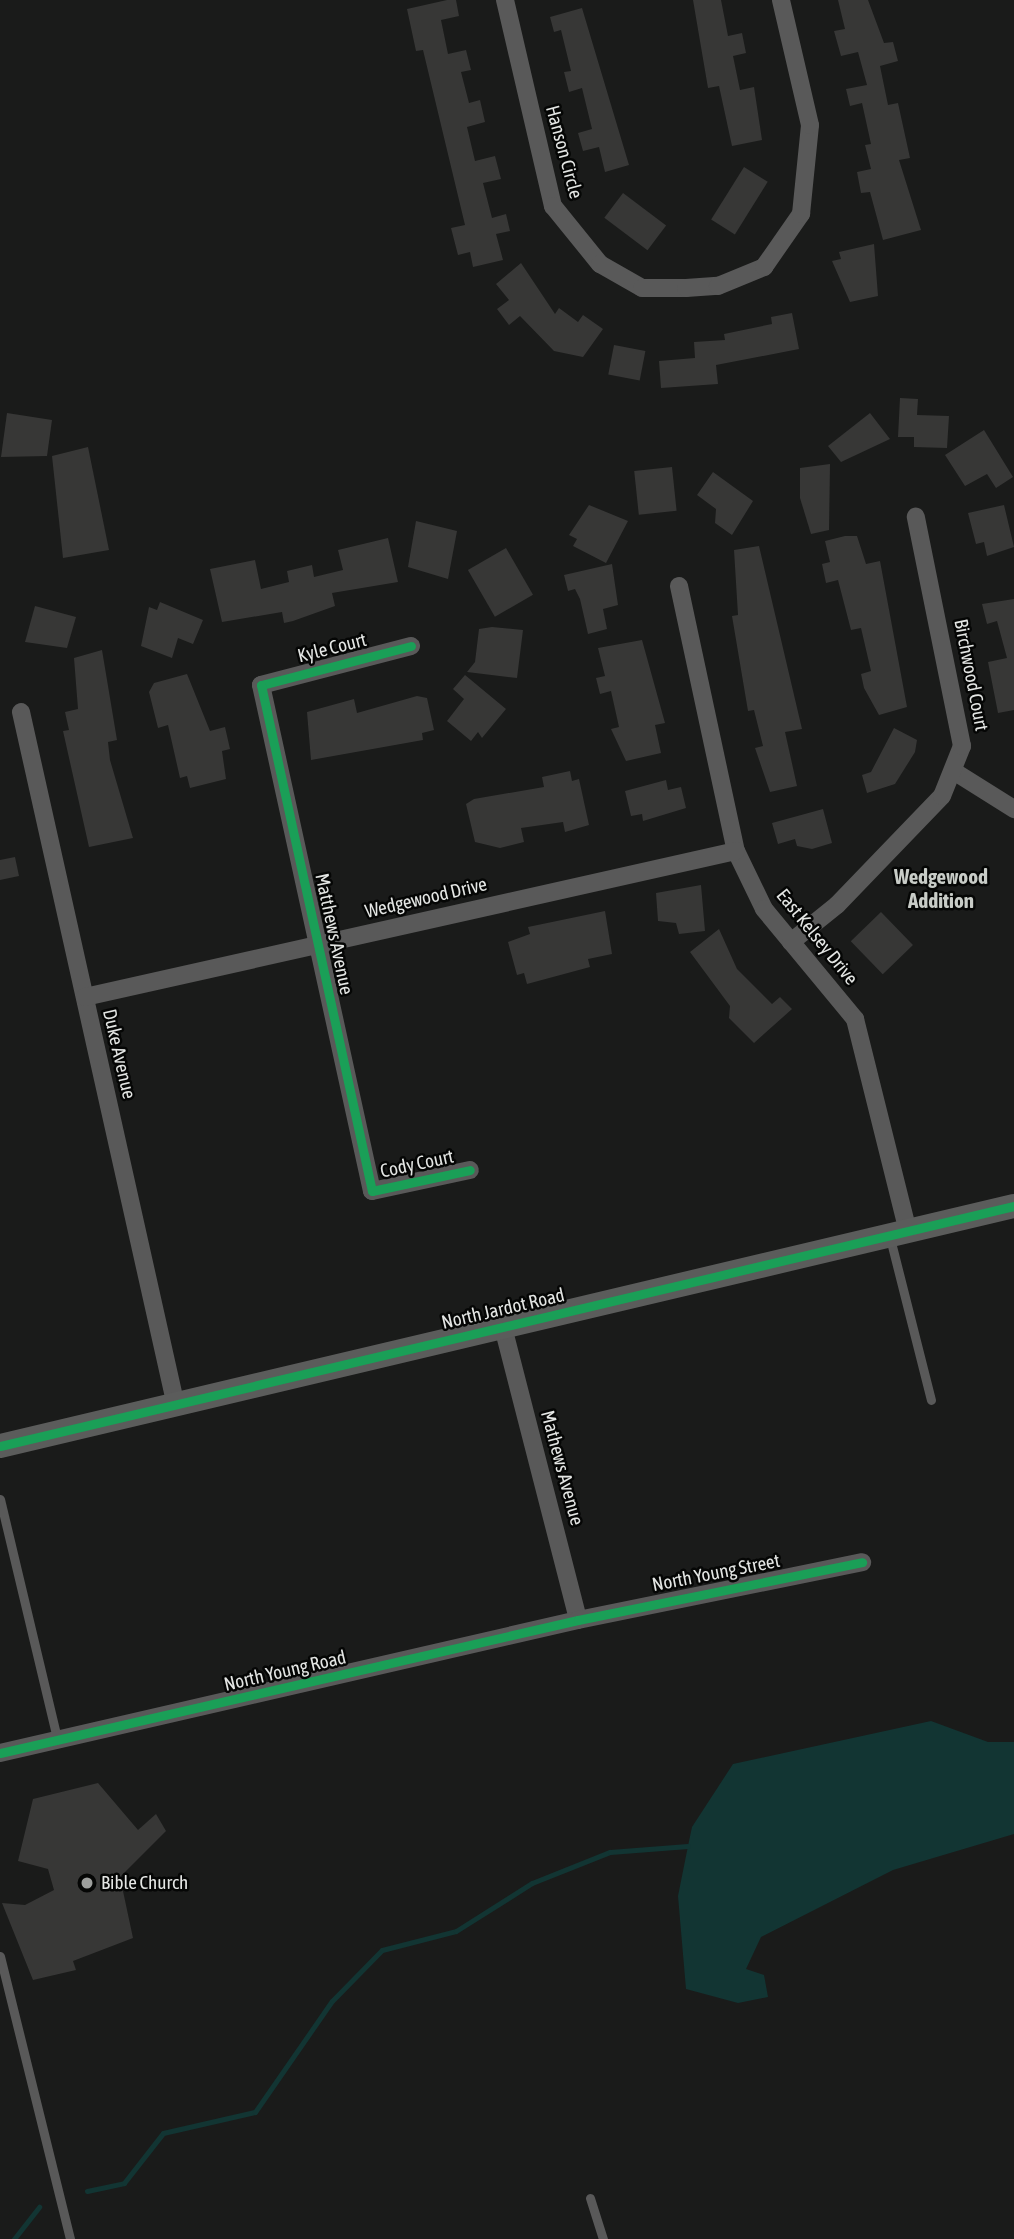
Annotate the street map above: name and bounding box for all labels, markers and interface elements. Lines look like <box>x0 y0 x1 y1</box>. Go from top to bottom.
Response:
street label: Hanson Circle <box>541 103 587 201</box>
street label: Birchwood Court <box>949 617 993 733</box>
street label: Kyle Court <box>295 628 369 668</box>
district label: Wedgewood Addition <box>894 863 988 913</box>
street label: Matthews Avenue <box>310 871 358 997</box>
street label: Wedgewood Drive <box>363 873 489 923</box>
street label: East Kelsey Drive <box>771 884 863 990</box>
street label: Duke Avenue <box>98 1007 140 1101</box>
street label: Cody Court <box>378 1145 456 1183</box>
street label: North Jardot Road <box>439 1284 567 1334</box>
street label: Mathews Avenue <box>536 1408 588 1528</box>
street label: North Young Street <box>650 1549 782 1597</box>
street label: North Young Road <box>222 1646 348 1696</box>
place label: Bible Church <box>101 1872 188 1894</box>
marker: Bible Church <box>79 1875 95 1891</box>

